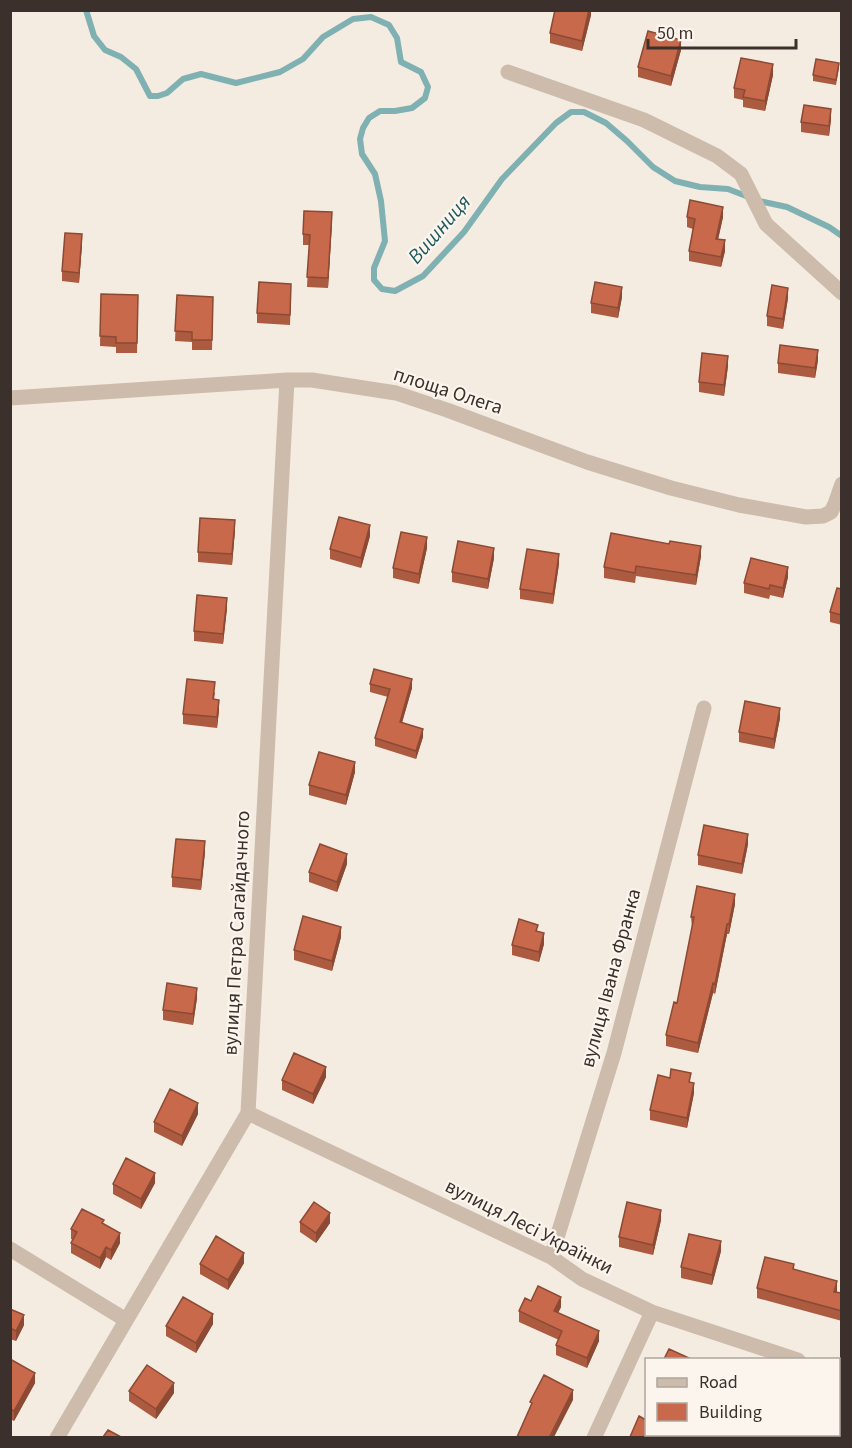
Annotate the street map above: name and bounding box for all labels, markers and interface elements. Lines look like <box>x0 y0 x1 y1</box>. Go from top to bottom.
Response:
scale bar <box>648 12 796 50</box>
text: 50 m <box>657 21 693 46</box>
water label: Вишниця <box>400 188 478 270</box>
street label: площа Олега <box>390 360 506 422</box>
street label: вулиця Петра Сагайдачного <box>217 810 257 1056</box>
street label: вулиця Івана Франка <box>574 885 648 1071</box>
street label: вулиця Лесі Українки <box>440 1173 618 1281</box>
legend <box>645 1358 840 1436</box>
text: Road <box>699 1370 738 1395</box>
text: Building <box>699 1400 762 1425</box>

